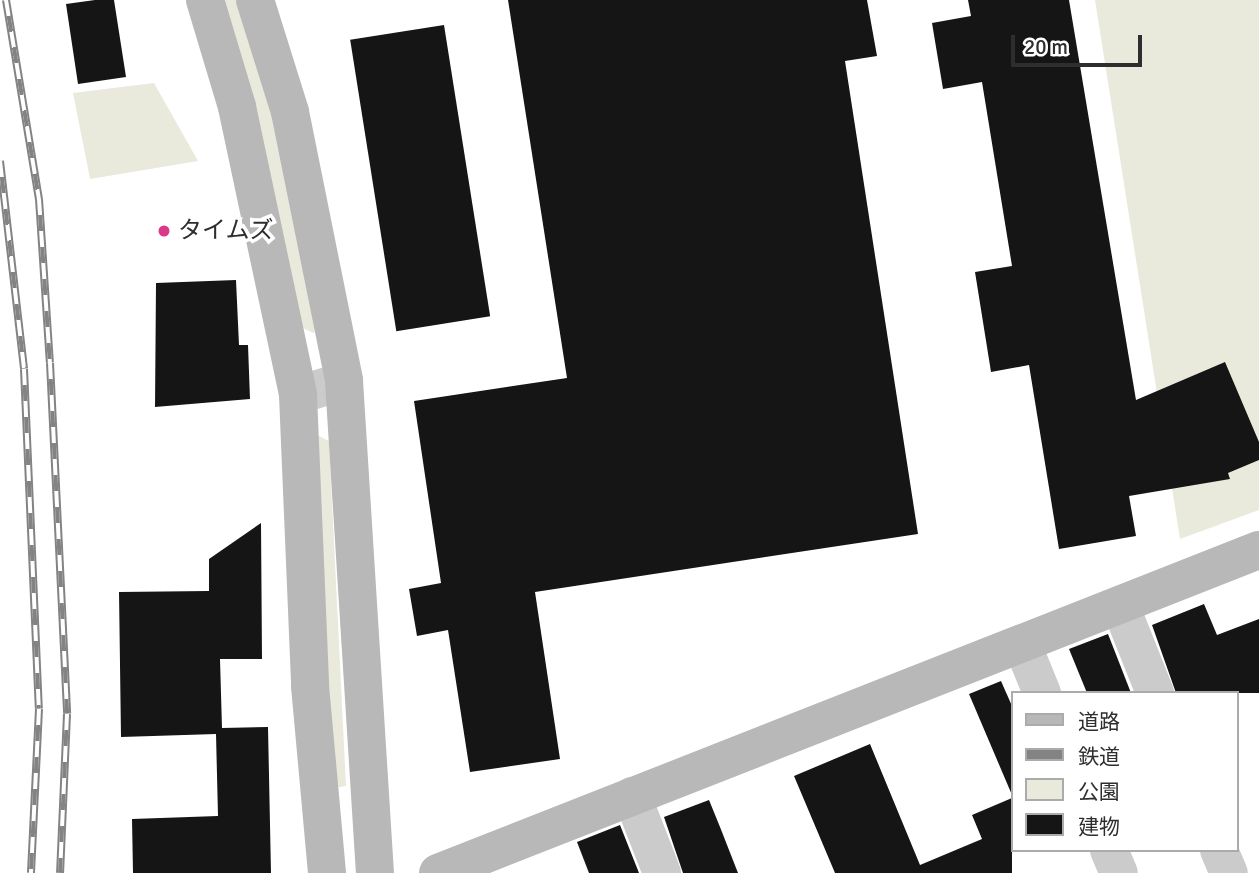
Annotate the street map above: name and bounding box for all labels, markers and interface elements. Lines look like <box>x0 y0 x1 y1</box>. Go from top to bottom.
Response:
scale bar <box>1014 21 1145 65</box>
text: 20 m <box>1024 34 1068 60</box>
place label: タイムズ <box>178 217 274 245</box>
marker: タイムズ <box>156 223 172 239</box>
legend <box>1010 691 1238 852</box>
text: 道路 <box>1078 709 1120 735</box>
text: 鉄道 <box>1078 744 1120 770</box>
text: 公園 <box>1078 779 1120 805</box>
text: 建物 <box>1078 814 1120 840</box>

